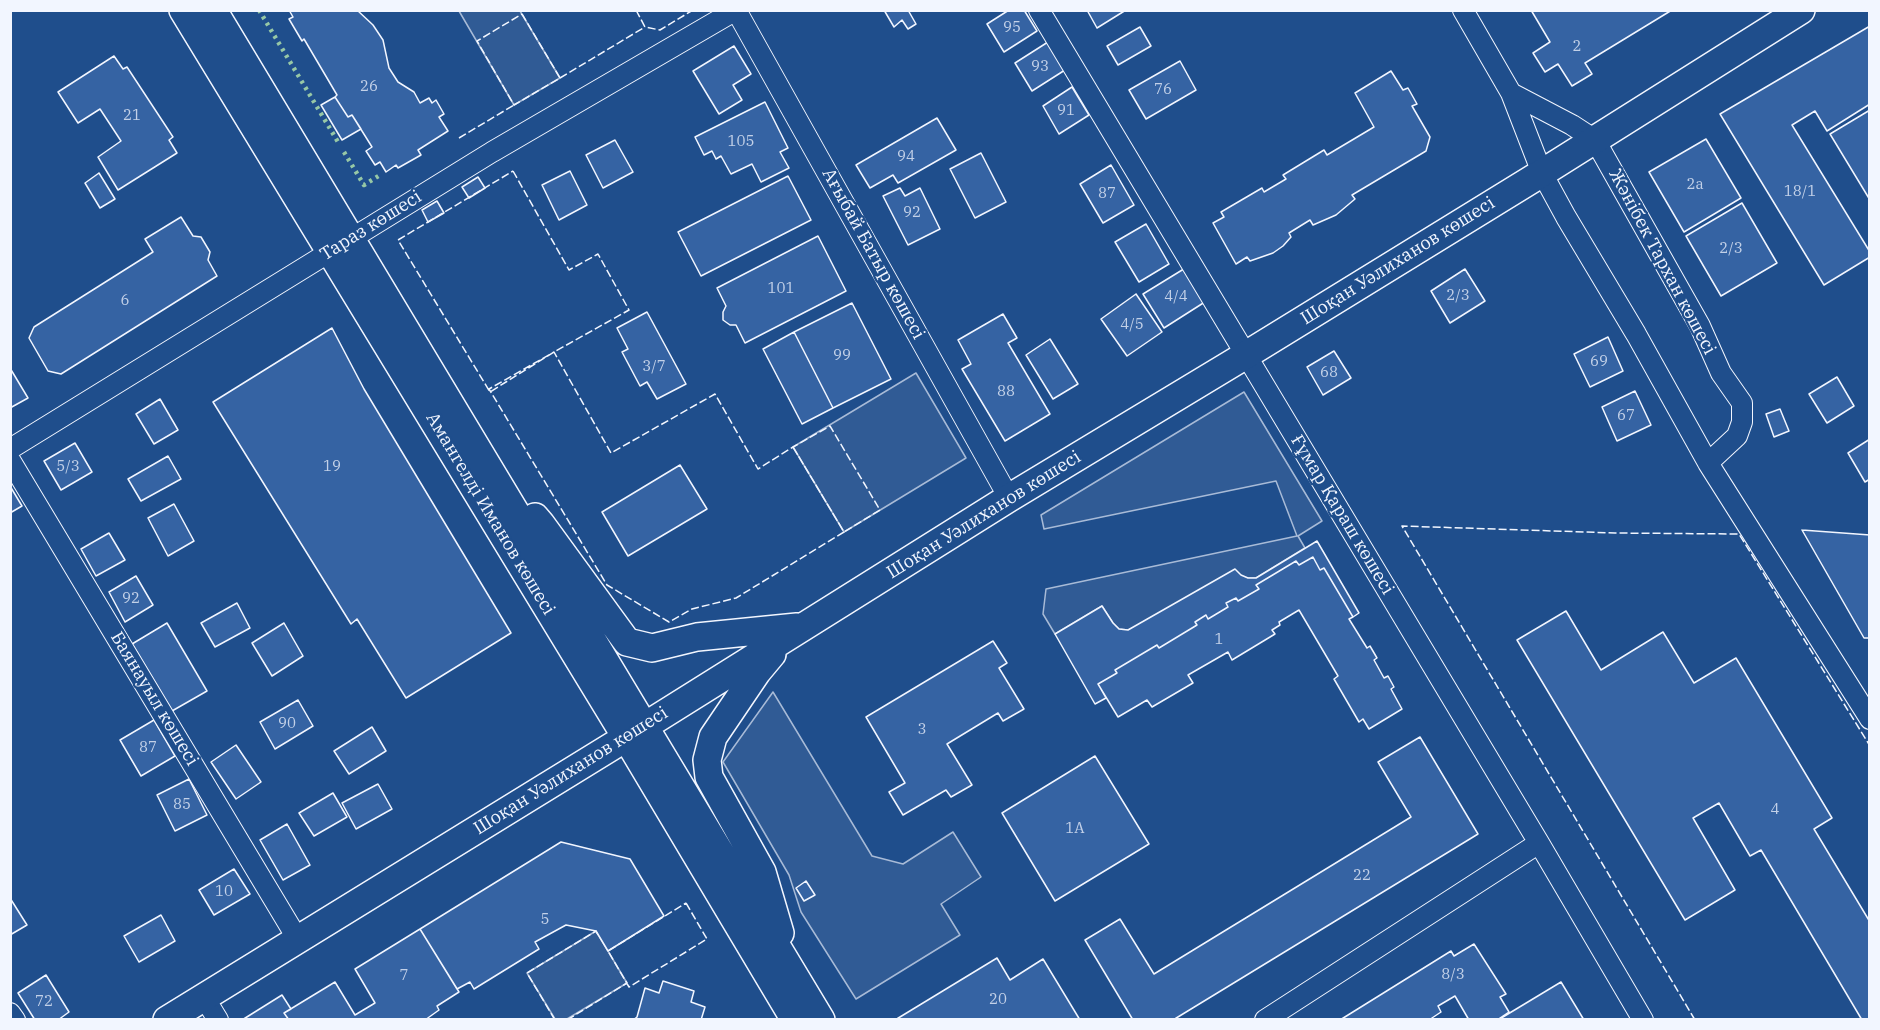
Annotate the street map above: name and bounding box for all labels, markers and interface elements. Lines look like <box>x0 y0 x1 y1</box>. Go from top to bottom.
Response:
house number: 95 <box>1003 19 1021 37</box>
house number: 2 <box>1573 38 1581 56</box>
house number: 93 <box>1031 58 1049 76</box>
house number: 26 <box>360 78 378 96</box>
house number: 76 <box>1154 81 1172 99</box>
house number: 91 <box>1057 102 1075 120</box>
house number: 21 <box>123 107 141 125</box>
house number: 105 <box>728 133 754 151</box>
house number: 94 <box>897 148 915 166</box>
street label: Ағыбай Батыр көшесі <box>817 165 929 343</box>
street label: Жәнібек Тархан көшесі <box>1604 166 1720 358</box>
house number: 2а <box>1686 176 1704 194</box>
house number: 18/1 <box>1784 183 1816 201</box>
house number: 87 <box>1098 185 1116 203</box>
street label: Тараз көшесі <box>316 186 426 266</box>
street label: Шоқан Уәлиханов көшесі <box>1297 192 1499 330</box>
house number: 92 <box>903 204 921 222</box>
house number: 2/3 <box>1719 240 1743 258</box>
house number: 101 <box>768 280 794 298</box>
house number: 2/3 <box>1446 287 1470 305</box>
house number: 4/4 <box>1164 288 1188 306</box>
house number: 6 <box>121 292 129 310</box>
house number: 4/5 <box>1120 316 1144 334</box>
house number: 99 <box>833 347 851 365</box>
house number: 69 <box>1590 353 1608 371</box>
house number: 3/7 <box>642 358 666 376</box>
house number: 68 <box>1320 364 1338 382</box>
house number: 88 <box>997 383 1015 401</box>
house number: 67 <box>1617 407 1635 425</box>
street label: Амангелді Иманов көшесі <box>421 409 559 619</box>
street label: Ғұмар Қараш көшесі <box>1286 431 1398 599</box>
street label: Шоқан Уәлиханов көшесі <box>883 446 1085 584</box>
house number: 5/3 <box>56 458 80 476</box>
house number: 19 <box>323 458 341 476</box>
house number: 92 <box>122 590 140 608</box>
street label: Баянауыл көшесі <box>105 628 203 770</box>
house number: 1 <box>1215 631 1223 649</box>
street label: Шоқан Уәлиханов көшесі <box>470 702 672 840</box>
house number: 90 <box>278 715 296 733</box>
house number: 3 <box>918 721 926 739</box>
house number: 87 <box>139 739 157 757</box>
house number: 85 <box>173 796 191 814</box>
house number: 4 <box>1771 801 1779 819</box>
house number: 1А <box>1065 820 1085 838</box>
house number: 22 <box>1353 867 1371 885</box>
house number: 10 <box>215 883 233 901</box>
house number: 5 <box>541 911 549 929</box>
house number: 8/3 <box>1441 966 1465 984</box>
house number: 7 <box>400 967 408 985</box>
house number: 20 <box>989 991 1007 1009</box>
house number: 72 <box>35 993 53 1011</box>

